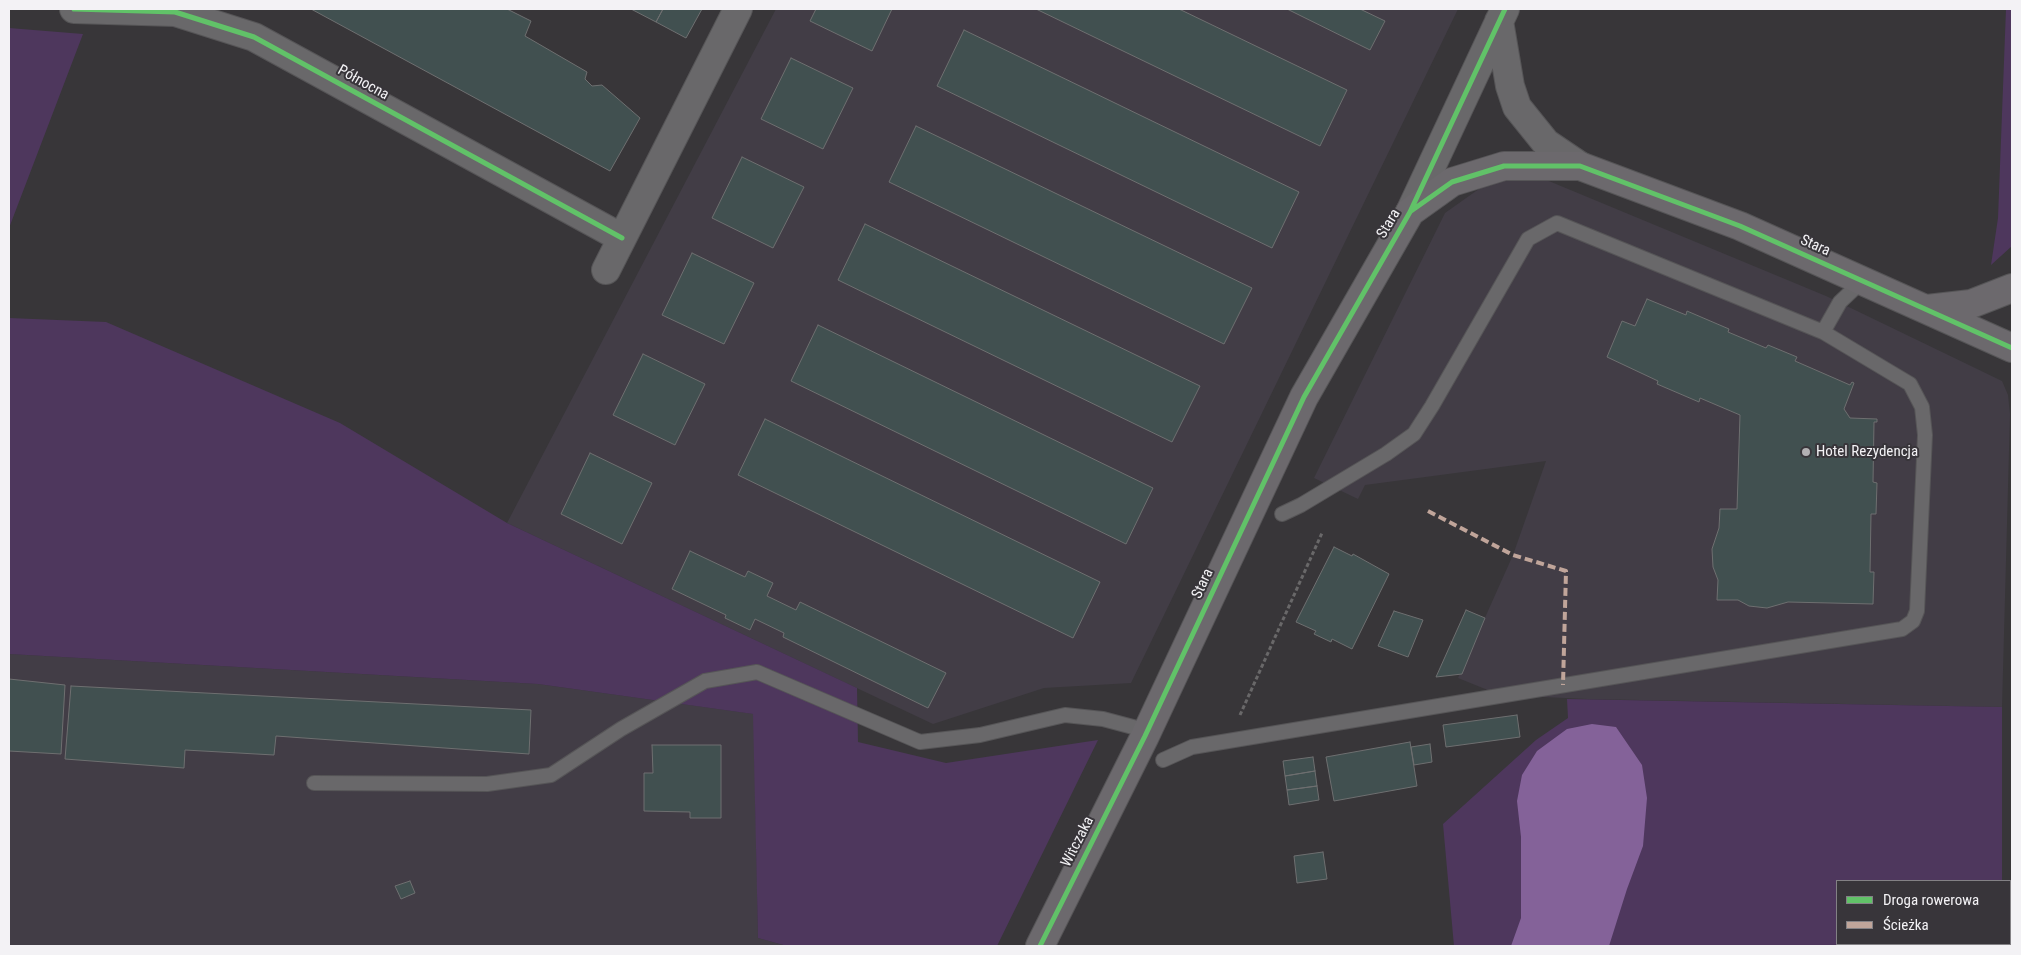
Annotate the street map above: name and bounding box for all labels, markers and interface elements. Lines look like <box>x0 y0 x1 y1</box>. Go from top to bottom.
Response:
street label: Północna <box>334 62 392 104</box>
street label: Stara <box>1373 206 1405 242</box>
street label: Stara <box>1797 232 1833 260</box>
place label: Hotel Rezydencja <box>1816 443 1918 461</box>
marker: Hotel Rezydencja <box>1800 446 1812 458</box>
street label: Stara <box>1188 566 1218 602</box>
street label: Witczaka <box>1058 814 1098 870</box>
legend <box>1836 880 2011 945</box>
text: Droga rowerowa <box>1883 891 1979 909</box>
text: Ścieżka <box>1883 916 1929 934</box>

